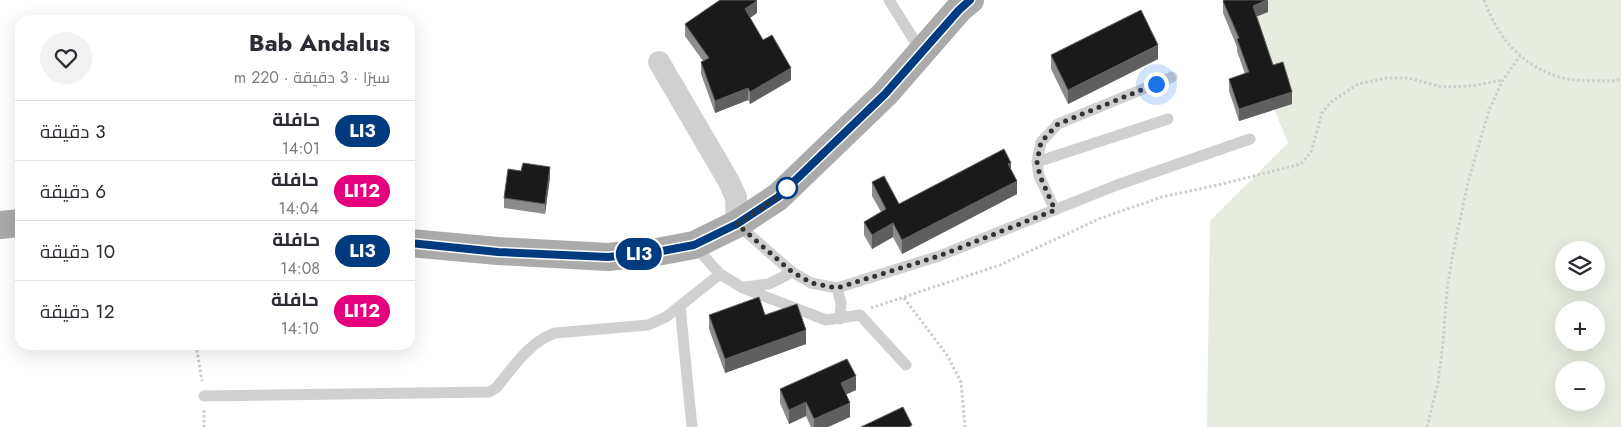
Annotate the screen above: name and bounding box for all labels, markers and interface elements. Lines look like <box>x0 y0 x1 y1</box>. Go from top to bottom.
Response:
text: Bab Andalus <box>249 25 390 60</box>
button: heart <box>40 32 92 84</box>
text: سيرًا · 3 دقيقة · 220 m <box>234 66 390 89</box>
your location <box>1144 72 1169 97</box>
text: حافلة <box>272 106 320 133</box>
text: 3 دقيقة <box>40 118 106 145</box>
text: LI3 <box>349 118 376 144</box>
text: 14:01 <box>282 137 320 160</box>
text: حافلة <box>271 166 319 193</box>
unlabelled marker <box>776 177 798 199</box>
text: 6 دقيقة <box>40 178 106 205</box>
text: LI12 <box>344 178 380 204</box>
text: 14:04 <box>279 197 319 220</box>
text: حافلة <box>272 226 320 253</box>
text: 10 دقيقة <box>40 238 115 265</box>
text: LI3 <box>349 238 376 264</box>
line badge: LI3 <box>610 238 668 270</box>
text: LI3 <box>626 241 652 267</box>
map controls <box>1555 241 1605 411</box>
button: layers <box>1555 241 1605 291</box>
text: 14:08 <box>280 257 320 280</box>
text: حافلة <box>271 286 319 313</box>
text: 12 دقيقة <box>40 298 115 325</box>
text: LI12 <box>344 298 380 324</box>
button: + <box>1555 301 1605 351</box>
text: 14:10 <box>281 317 319 340</box>
button: − <box>1555 361 1605 411</box>

